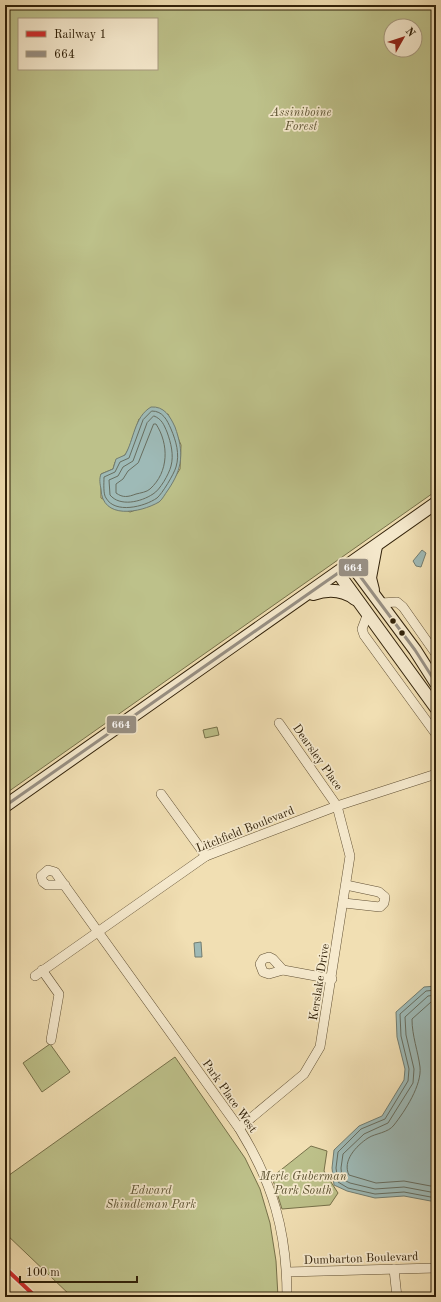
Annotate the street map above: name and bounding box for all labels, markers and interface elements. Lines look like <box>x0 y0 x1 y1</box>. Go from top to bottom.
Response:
legend <box>18 18 158 70</box>
north arrow <box>383 18 423 58</box>
text: N <box>403 26 417 40</box>
text: Railway 1 <box>54 29 106 41</box>
text: 664 <box>54 49 75 61</box>
park label: Assiniboine Forest <box>270 107 331 133</box>
line badge: 664 <box>338 558 369 577</box>
text: 664 <box>343 563 363 574</box>
unlabelled marker <box>388 616 398 626</box>
unlabelled marker <box>397 628 407 638</box>
line badge: 664 <box>106 715 137 734</box>
text: 664 <box>111 720 131 731</box>
street label: Dearsley Place <box>290 722 345 793</box>
street label: Litchfield Boulevard <box>195 805 296 855</box>
street label: Kerslake Drive <box>308 942 332 1022</box>
street label: Park Place West <box>200 1058 259 1135</box>
park label: Merle Guberman Park South <box>258 1171 347 1197</box>
park label: Edward Shindleman Park <box>106 1185 196 1211</box>
street label: Dumbarton Boulevard <box>303 1251 419 1267</box>
scale bar <box>20 1258 137 1284</box>
text: 100 m <box>26 1267 60 1279</box>

